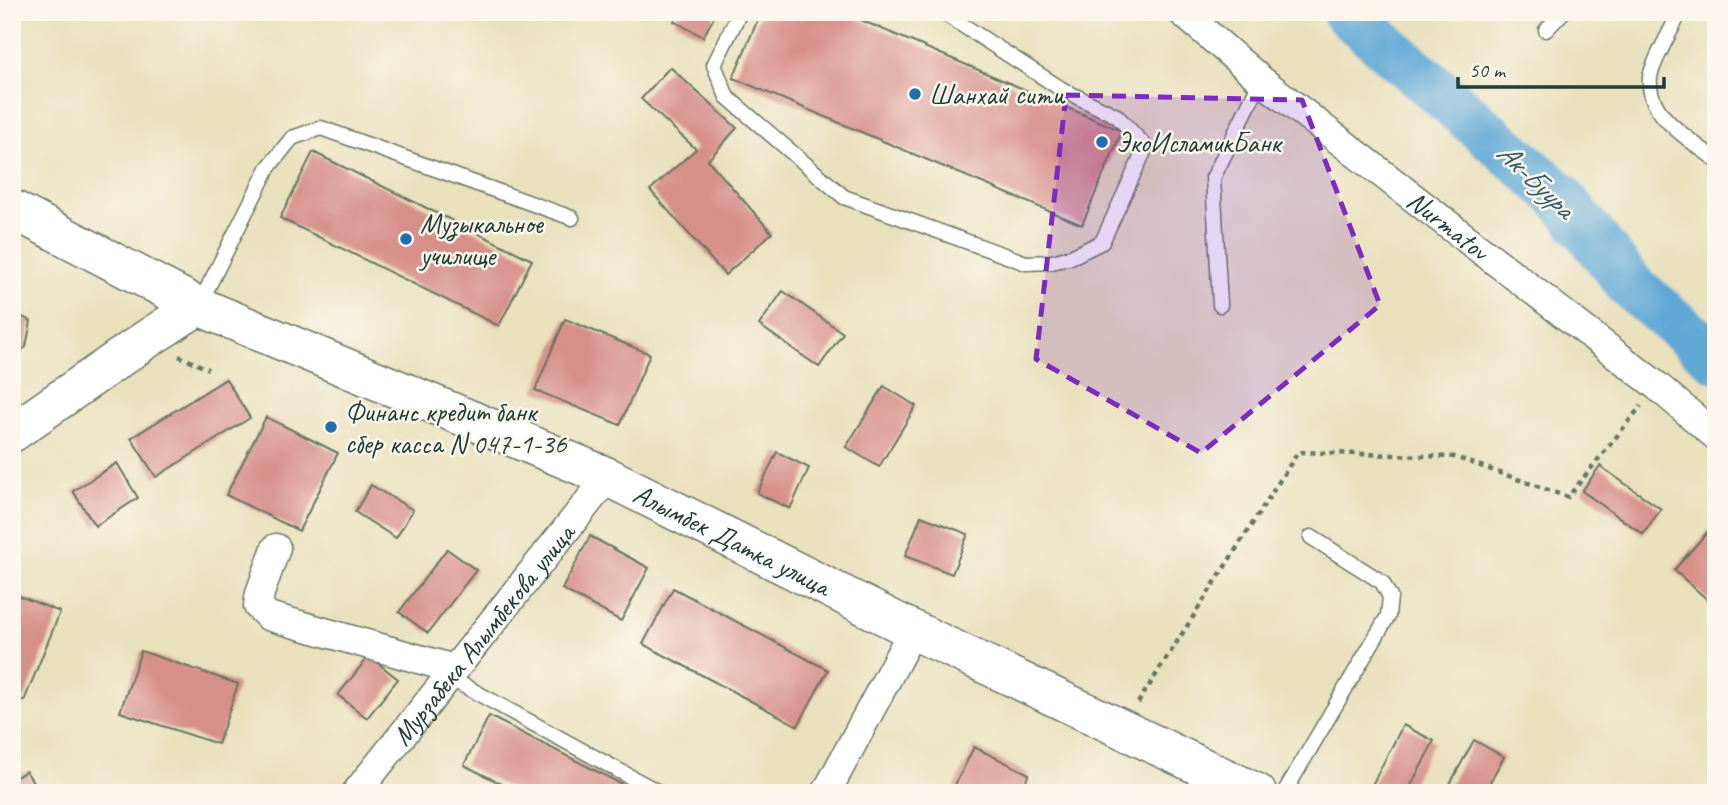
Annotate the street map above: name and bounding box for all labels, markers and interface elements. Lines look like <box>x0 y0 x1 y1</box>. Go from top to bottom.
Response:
scale bar <box>1458 46 1665 90</box>
text: 50 m <box>1469 57 1507 83</box>
place label: Шанхай сити <box>929 77 1066 112</box>
marker: Шанхай сити <box>907 86 923 102</box>
place label: ЭкоИсламикБанк <box>1116 125 1283 160</box>
marker: ЭкоИсламикБанк <box>1094 134 1110 150</box>
water label: Ак-Буура <box>1489 134 1586 229</box>
street label: Nurmatov <box>1400 182 1498 269</box>
place label: Музыкальное училище <box>418 206 545 273</box>
marker: Музыкальное училище <box>398 231 414 247</box>
place label: Финанс кредит банк сбер касса N 047-1-36 <box>345 394 568 461</box>
marker: Финанс кредит банк сбер касса N 047-1-36 <box>323 419 339 435</box>
street label: Алымбек Датка улица <box>628 475 838 604</box>
street label: Мурзабека Алымбекова улица <box>384 515 583 752</box>

